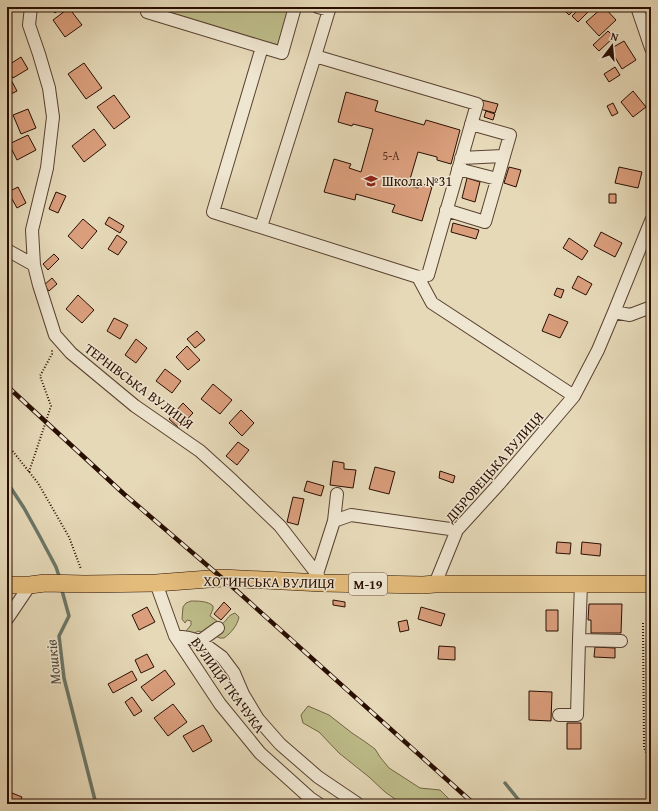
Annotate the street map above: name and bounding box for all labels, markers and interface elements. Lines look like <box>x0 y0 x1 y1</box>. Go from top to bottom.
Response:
north arrow <box>592 26 632 66</box>
text: N <box>609 28 621 45</box>
house number: 5-А <box>382 147 400 164</box>
place label: Школа №31 <box>382 171 452 191</box>
school or university icon: Школа №31 <box>363 173 379 189</box>
street label: ТЕРНІВСЬКА ВУЛИЦЯ <box>80 338 198 434</box>
street label: ДІБРОВЕЦЬКА ВУЛИЦЯ <box>439 407 548 528</box>
street label: ХОТИНСЬКА ВУЛИЦЯ <box>203 571 335 593</box>
road number: М-19 <box>349 573 387 595</box>
street label: ВУЛИЦЯ ТКАЧУКА <box>186 633 270 737</box>
water label: Мошків <box>40 638 66 686</box>

